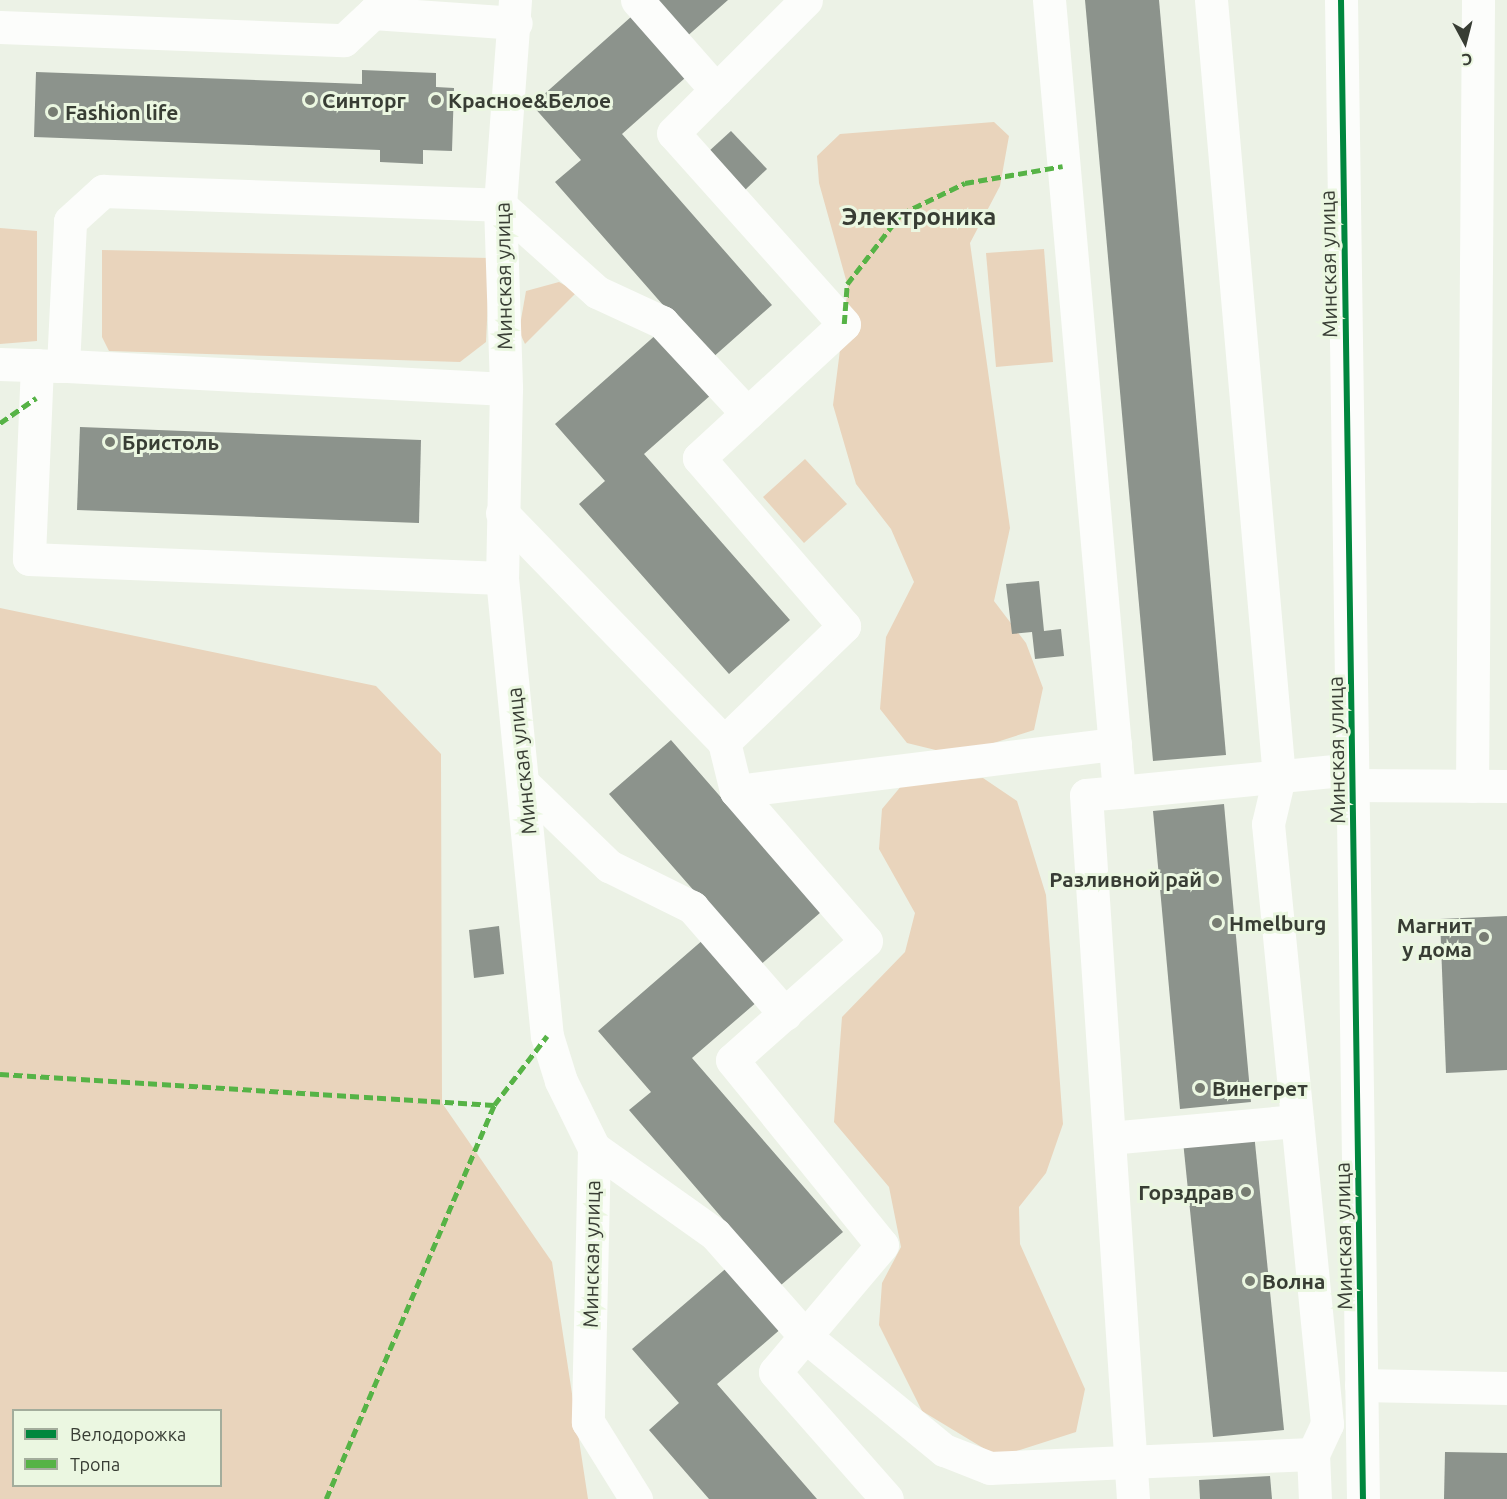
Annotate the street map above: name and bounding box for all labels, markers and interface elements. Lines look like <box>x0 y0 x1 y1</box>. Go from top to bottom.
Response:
north arrow <box>1435 12 1495 72</box>
text: С <box>1461 50 1473 69</box>
place label: Синторг <box>322 87 406 113</box>
place label: Красное&Белое <box>448 87 611 113</box>
marker: Синторг <box>303 93 317 107</box>
marker: Красное&Белое <box>429 93 443 107</box>
place label: Fashion life <box>65 99 178 125</box>
marker: Fashion life <box>46 105 60 119</box>
street label: Минская улица <box>1314 190 1342 338</box>
street label: Минская улица <box>489 202 517 350</box>
district label: Электроника <box>842 203 996 231</box>
place label: Бристоль <box>122 429 219 455</box>
marker: Бристоль <box>103 435 117 449</box>
street label: Минская улица <box>1322 676 1350 824</box>
street label: Минская улица <box>501 686 541 836</box>
place label: Разливной рай <box>1049 866 1202 892</box>
marker: Разливной рай <box>1207 872 1221 886</box>
place label: Hmelburg <box>1229 910 1326 936</box>
place label: Магнит у дома <box>1397 912 1472 962</box>
marker: Hmelburg <box>1210 916 1224 930</box>
marker: Магнит у дома <box>1477 930 1491 944</box>
place label: Винегрет <box>1212 1075 1308 1101</box>
marker: Винегрет <box>1193 1081 1207 1095</box>
street label: Минская улица <box>1329 1162 1357 1310</box>
place label: Горздрав <box>1138 1179 1234 1205</box>
street label: Минская улица <box>577 1180 605 1328</box>
marker: Горздрав <box>1239 1185 1253 1199</box>
place label: Волна <box>1262 1268 1325 1294</box>
marker: Волна <box>1243 1274 1257 1288</box>
legend <box>12 1409 222 1487</box>
text: Велодорожка <box>70 1424 186 1444</box>
text: Тропа <box>70 1454 120 1474</box>

